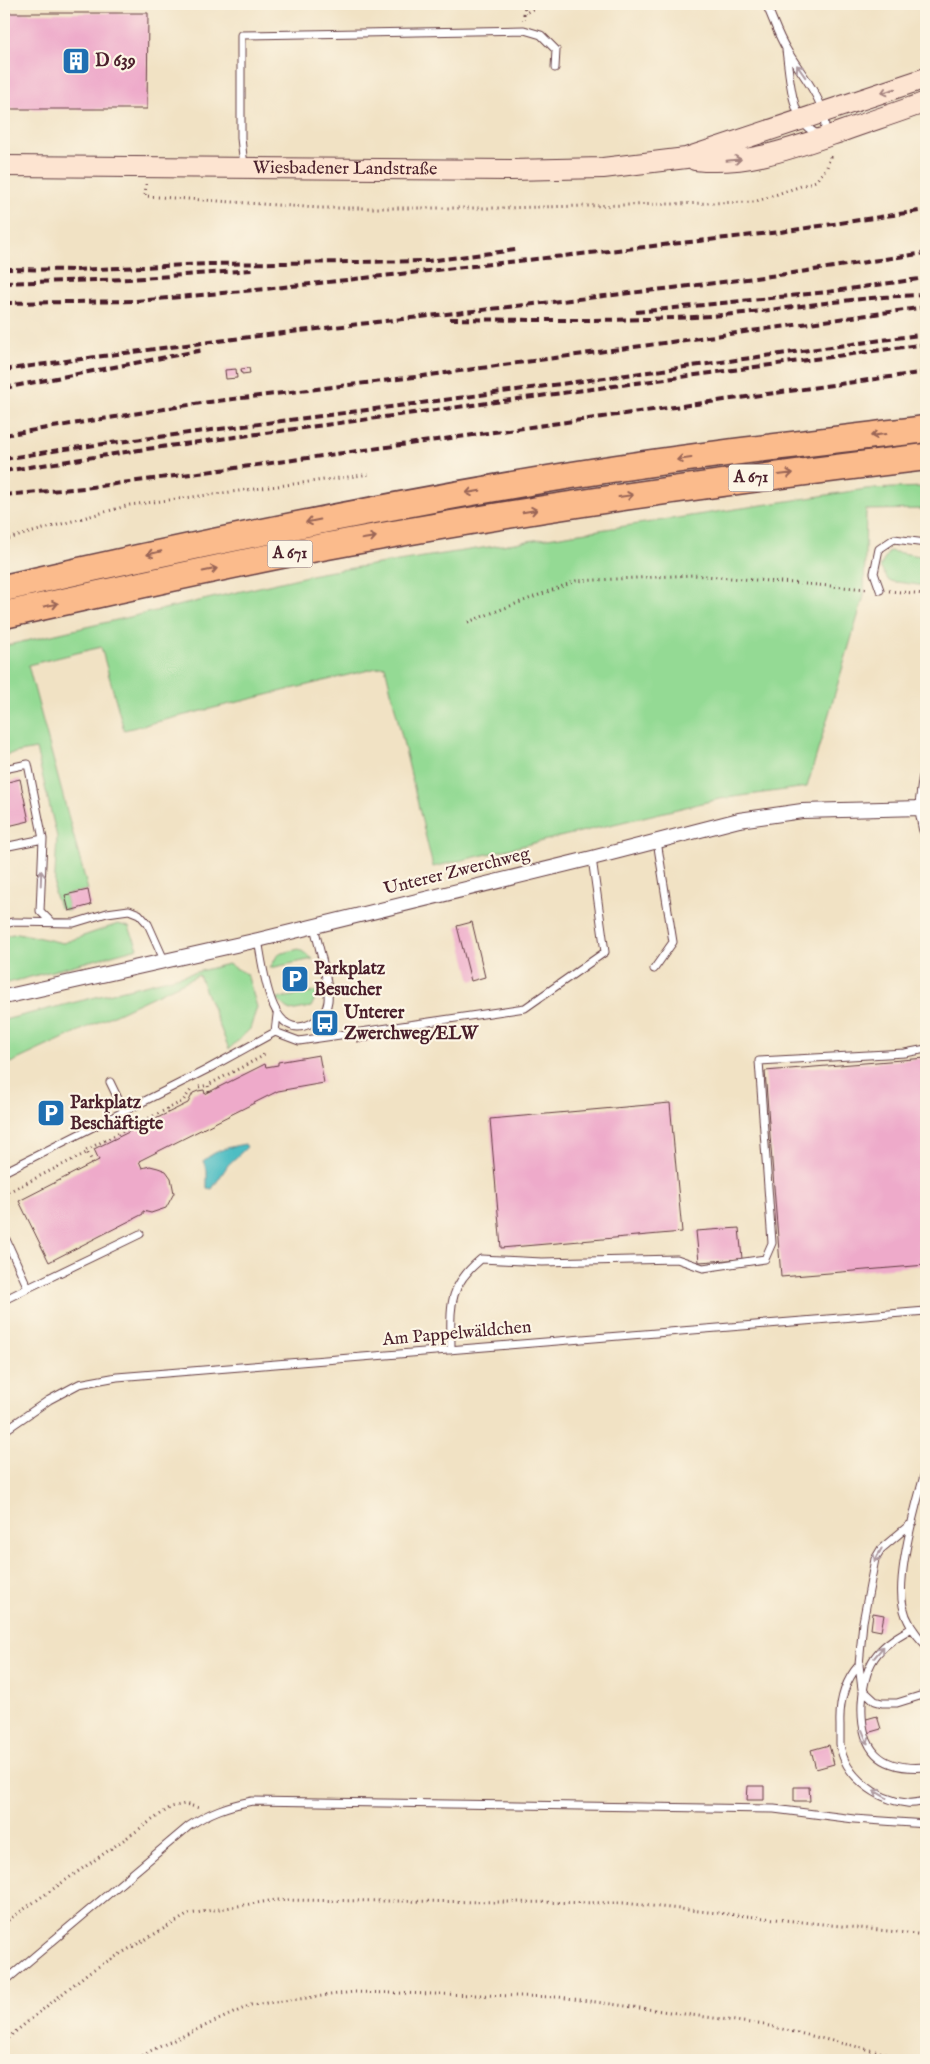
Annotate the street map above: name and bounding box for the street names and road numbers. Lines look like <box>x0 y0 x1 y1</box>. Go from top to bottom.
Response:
street label: Wiesbadener Landstraße <box>253 156 437 181</box>
road number: A 671 <box>728 464 774 492</box>
road number: A 671 <box>268 540 312 568</box>
street label: Unterer Zwerchweg <box>381 843 533 901</box>
street label: Am Pappelwäldchen <box>380 1316 533 1352</box>

